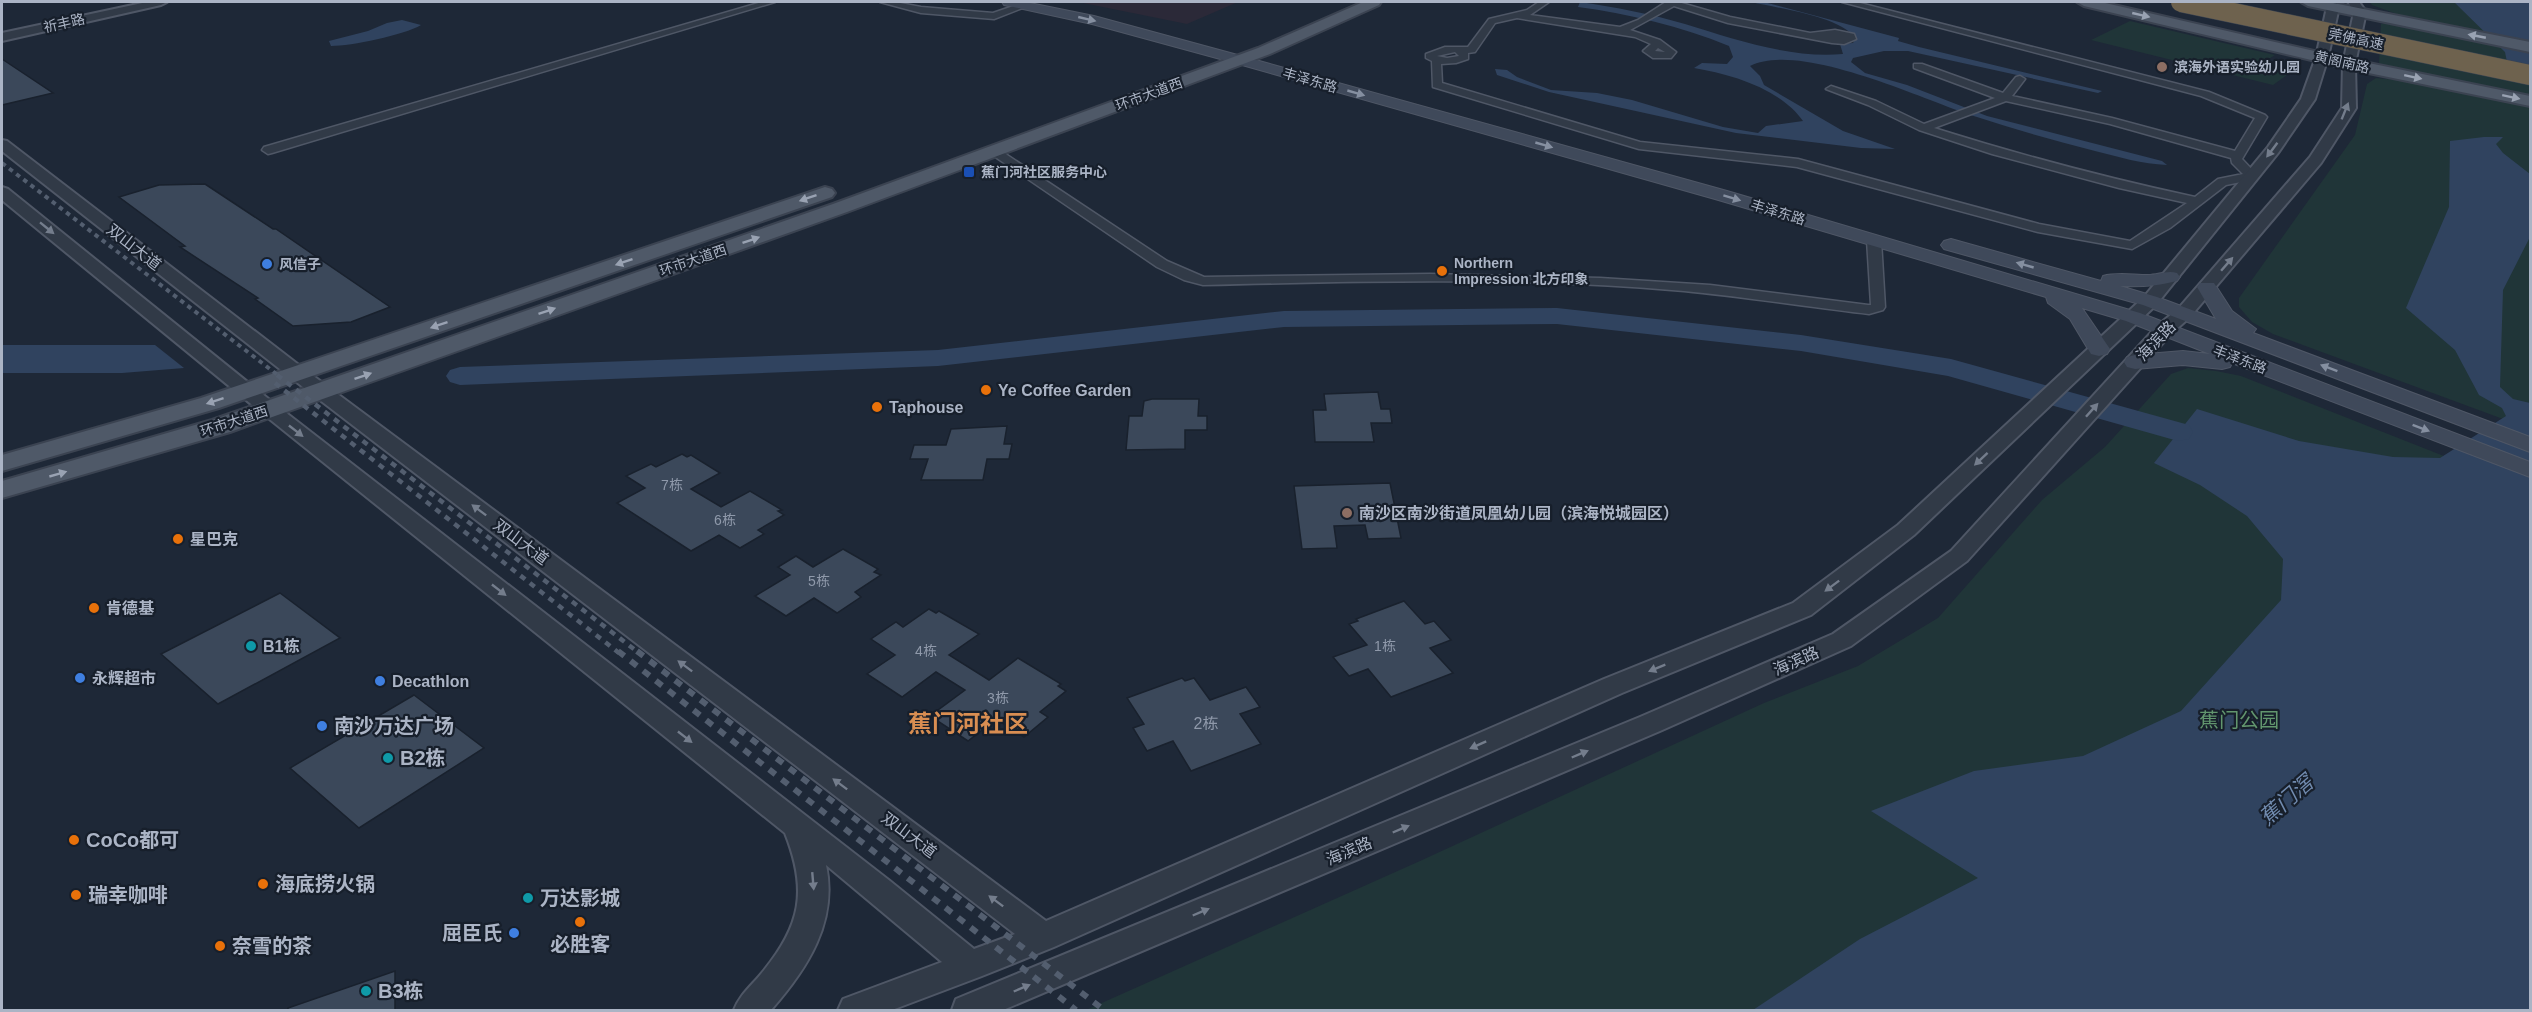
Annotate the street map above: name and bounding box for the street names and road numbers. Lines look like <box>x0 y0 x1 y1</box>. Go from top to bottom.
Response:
street label: 祈丰路 <box>42 10 86 36</box>
street label: 莞佛高速 <box>2327 25 2385 53</box>
street label: 黄阁南路 <box>2313 48 2371 76</box>
street label: 丰泽东路 <box>1281 65 1339 95</box>
street label: 环市大道西 <box>1113 75 1185 113</box>
street label: 丰泽东路 <box>1749 196 1807 228</box>
street label: 双山大道 <box>104 221 164 273</box>
street label: 环市大道西 <box>657 241 729 279</box>
street label: 海滨路 <box>2133 318 2179 364</box>
street label: 丰泽东路 <box>2211 341 2269 377</box>
street label: 环市大道西 <box>198 403 270 439</box>
street label: 双山大道 <box>490 516 552 568</box>
street label: 海滨路 <box>1771 643 1821 679</box>
street label: 双山大道 <box>878 809 940 861</box>
street label: 海滨路 <box>1324 834 1374 868</box>

